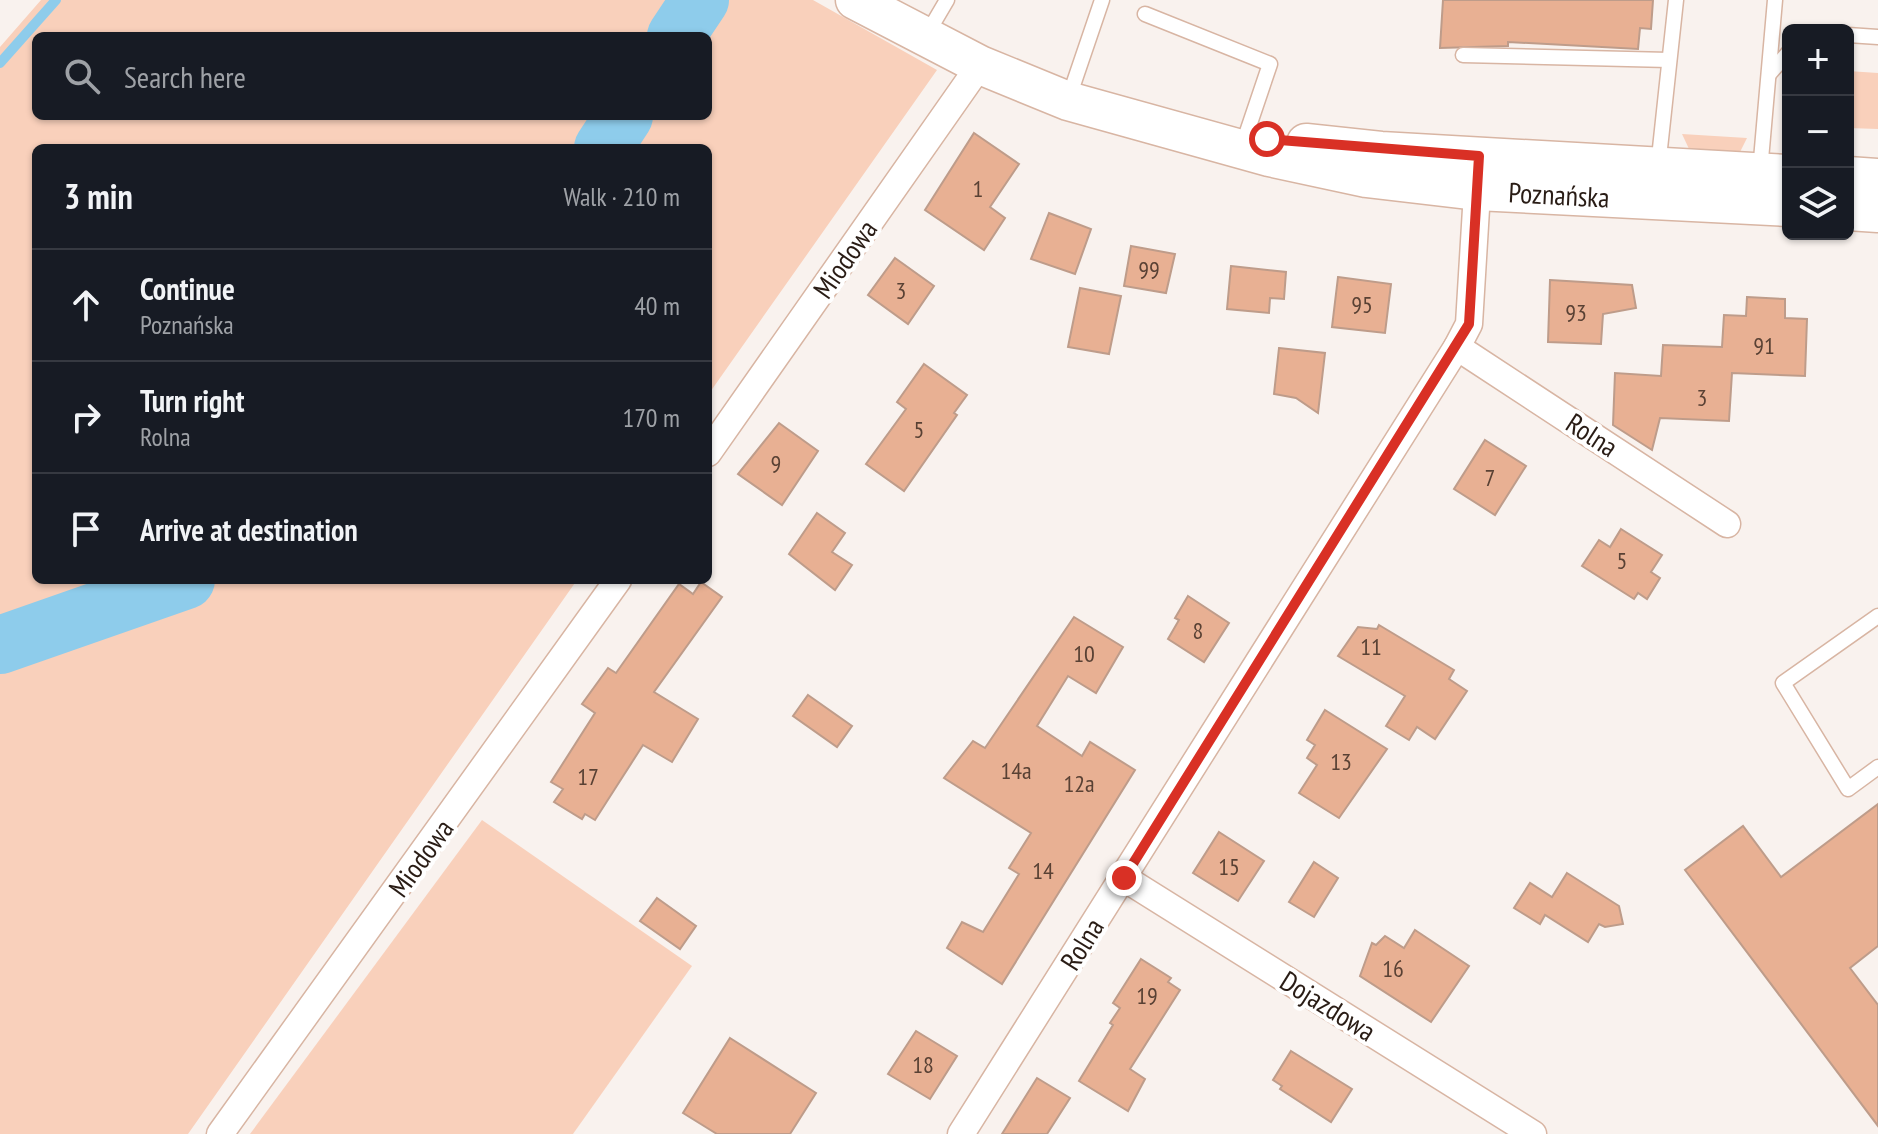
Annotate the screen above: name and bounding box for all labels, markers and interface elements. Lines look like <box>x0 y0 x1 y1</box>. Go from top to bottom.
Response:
map controls <box>1782 24 1854 240</box>
button: + <box>1782 24 1854 96</box>
search box <box>32 32 712 120</box>
icon: search <box>60 54 104 98</box>
text: Search here <box>124 57 246 96</box>
button: − <box>1782 96 1854 168</box>
route start <box>1249 121 1285 157</box>
button: layers <box>1782 168 1854 240</box>
house number: 1 <box>973 173 983 204</box>
street label: Poznańska <box>1508 173 1610 216</box>
text: 3 min <box>64 174 133 218</box>
text: Walk · 210 m <box>563 180 680 213</box>
street label: Miodowa <box>804 212 885 305</box>
house number: 99 <box>1138 254 1160 285</box>
text: Continue <box>140 269 235 308</box>
house number: 3 <box>896 275 906 306</box>
icon: ahead <box>64 283 108 327</box>
text: 40 m <box>634 289 680 322</box>
house number: 95 <box>1351 289 1373 320</box>
house number: 93 <box>1565 297 1587 328</box>
text: Poznańska <box>140 308 234 341</box>
house number: 91 <box>1753 330 1775 361</box>
text: Turn right <box>140 381 244 420</box>
house number: 3 <box>1697 382 1707 413</box>
icon: right <box>64 395 108 439</box>
text: 170 m <box>622 401 680 434</box>
street label: Rolna <box>1559 404 1625 465</box>
house number: 5 <box>914 414 924 445</box>
text: Rolna <box>140 420 191 453</box>
house number: 9 <box>771 448 781 479</box>
house number: 7 <box>1485 462 1495 493</box>
icon: arrive <box>64 507 108 551</box>
text: Arrive at destination <box>140 510 358 549</box>
house number: 5 <box>1617 545 1627 576</box>
house number: 8 <box>1193 615 1203 646</box>
house number: 11 <box>1360 631 1382 662</box>
house number: 10 <box>1073 638 1095 669</box>
house number: 13 <box>1330 746 1352 777</box>
house number: 14a <box>1000 755 1032 786</box>
house number: 17 <box>577 761 599 792</box>
house number: 12a <box>1063 768 1095 799</box>
street label: Miodowa <box>380 811 461 904</box>
house number: 15 <box>1218 851 1240 882</box>
house number: 14 <box>1032 855 1054 886</box>
route end <box>1106 860 1142 896</box>
street label: Rolna <box>1051 911 1112 977</box>
house number: 16 <box>1382 953 1404 984</box>
street label: Dojazdowa <box>1274 962 1383 1049</box>
house number: 19 <box>1136 980 1158 1011</box>
house number: 18 <box>912 1049 934 1080</box>

